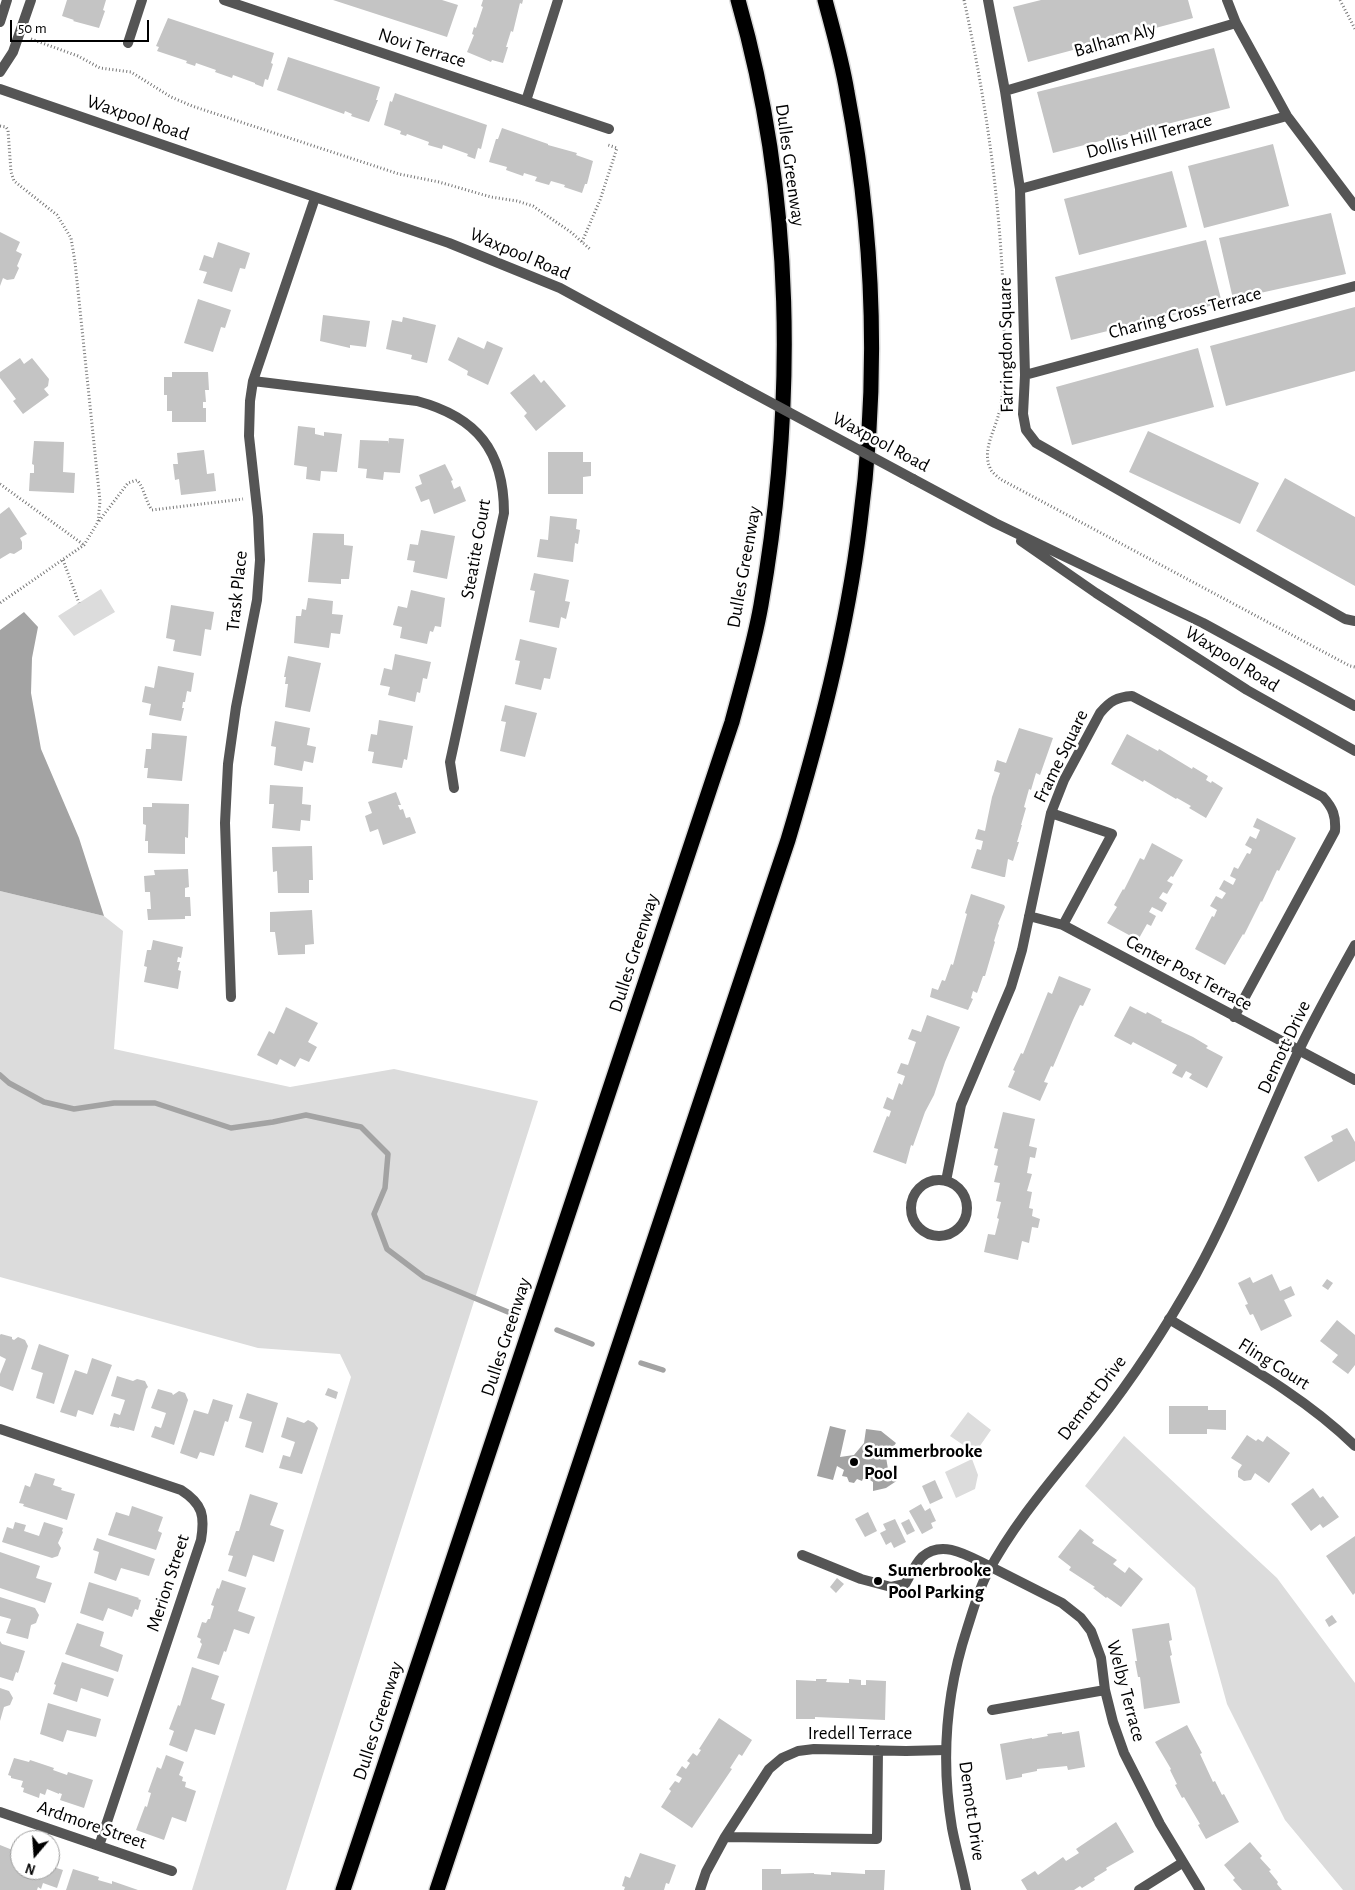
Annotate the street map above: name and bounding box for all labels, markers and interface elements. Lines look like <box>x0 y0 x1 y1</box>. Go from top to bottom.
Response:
scale bar <box>12 10 151 42</box>
street label: Balham Aly <box>1071 17 1159 63</box>
text: 50 m <box>18 21 47 36</box>
street label: Novi Terrace <box>375 23 469 73</box>
street label: Waxpool Road <box>84 90 192 146</box>
street label: Dulles Greenway <box>770 102 810 228</box>
street label: Dollis Hill Terrace <box>1083 108 1215 164</box>
street label: Waxpool Road <box>466 223 574 285</box>
street label: Farringdon Square <box>993 277 1019 413</box>
street label: Charing Cross Terrace <box>1106 282 1264 344</box>
street label: Waxpool Road <box>828 407 934 477</box>
street label: Steatite Court <box>456 497 496 601</box>
street label: Dulles Greenway <box>722 504 766 630</box>
street label: Trask Place <box>221 550 253 632</box>
street label: Waxpool Road <box>1181 621 1283 697</box>
street label: Frame Square <box>1029 706 1093 806</box>
street label: Dulles Greenway <box>604 891 664 1015</box>
street label: Center Post Terrace <box>1122 930 1256 1016</box>
street label: Demott Drive <box>1252 997 1316 1097</box>
street label: Dulles Greenway <box>476 1275 536 1399</box>
street label: Fling Court <box>1234 1333 1314 1395</box>
street label: Demott Drive <box>1053 1351 1131 1445</box>
place label: Summerbrooke Pool <box>864 1440 983 1484</box>
marker: Summerbrooke Pool <box>848 1456 860 1468</box>
street label: Merion Street <box>142 1531 194 1635</box>
place label: Sumerbrooke Pool Parking <box>888 1559 991 1603</box>
marker: Sumerbrooke Pool Parking <box>872 1575 884 1587</box>
street label: Welby Terrace <box>1102 1638 1150 1744</box>
street label: Dulles Greenway <box>348 1659 408 1783</box>
street label: Iredell Terrace <box>808 1722 912 1744</box>
street label: Demott Drive <box>954 1760 990 1862</box>
street label: Ardmore Street <box>34 1796 150 1854</box>
north arrow <box>10 1830 60 1880</box>
text: N <box>24 1860 37 1876</box>

